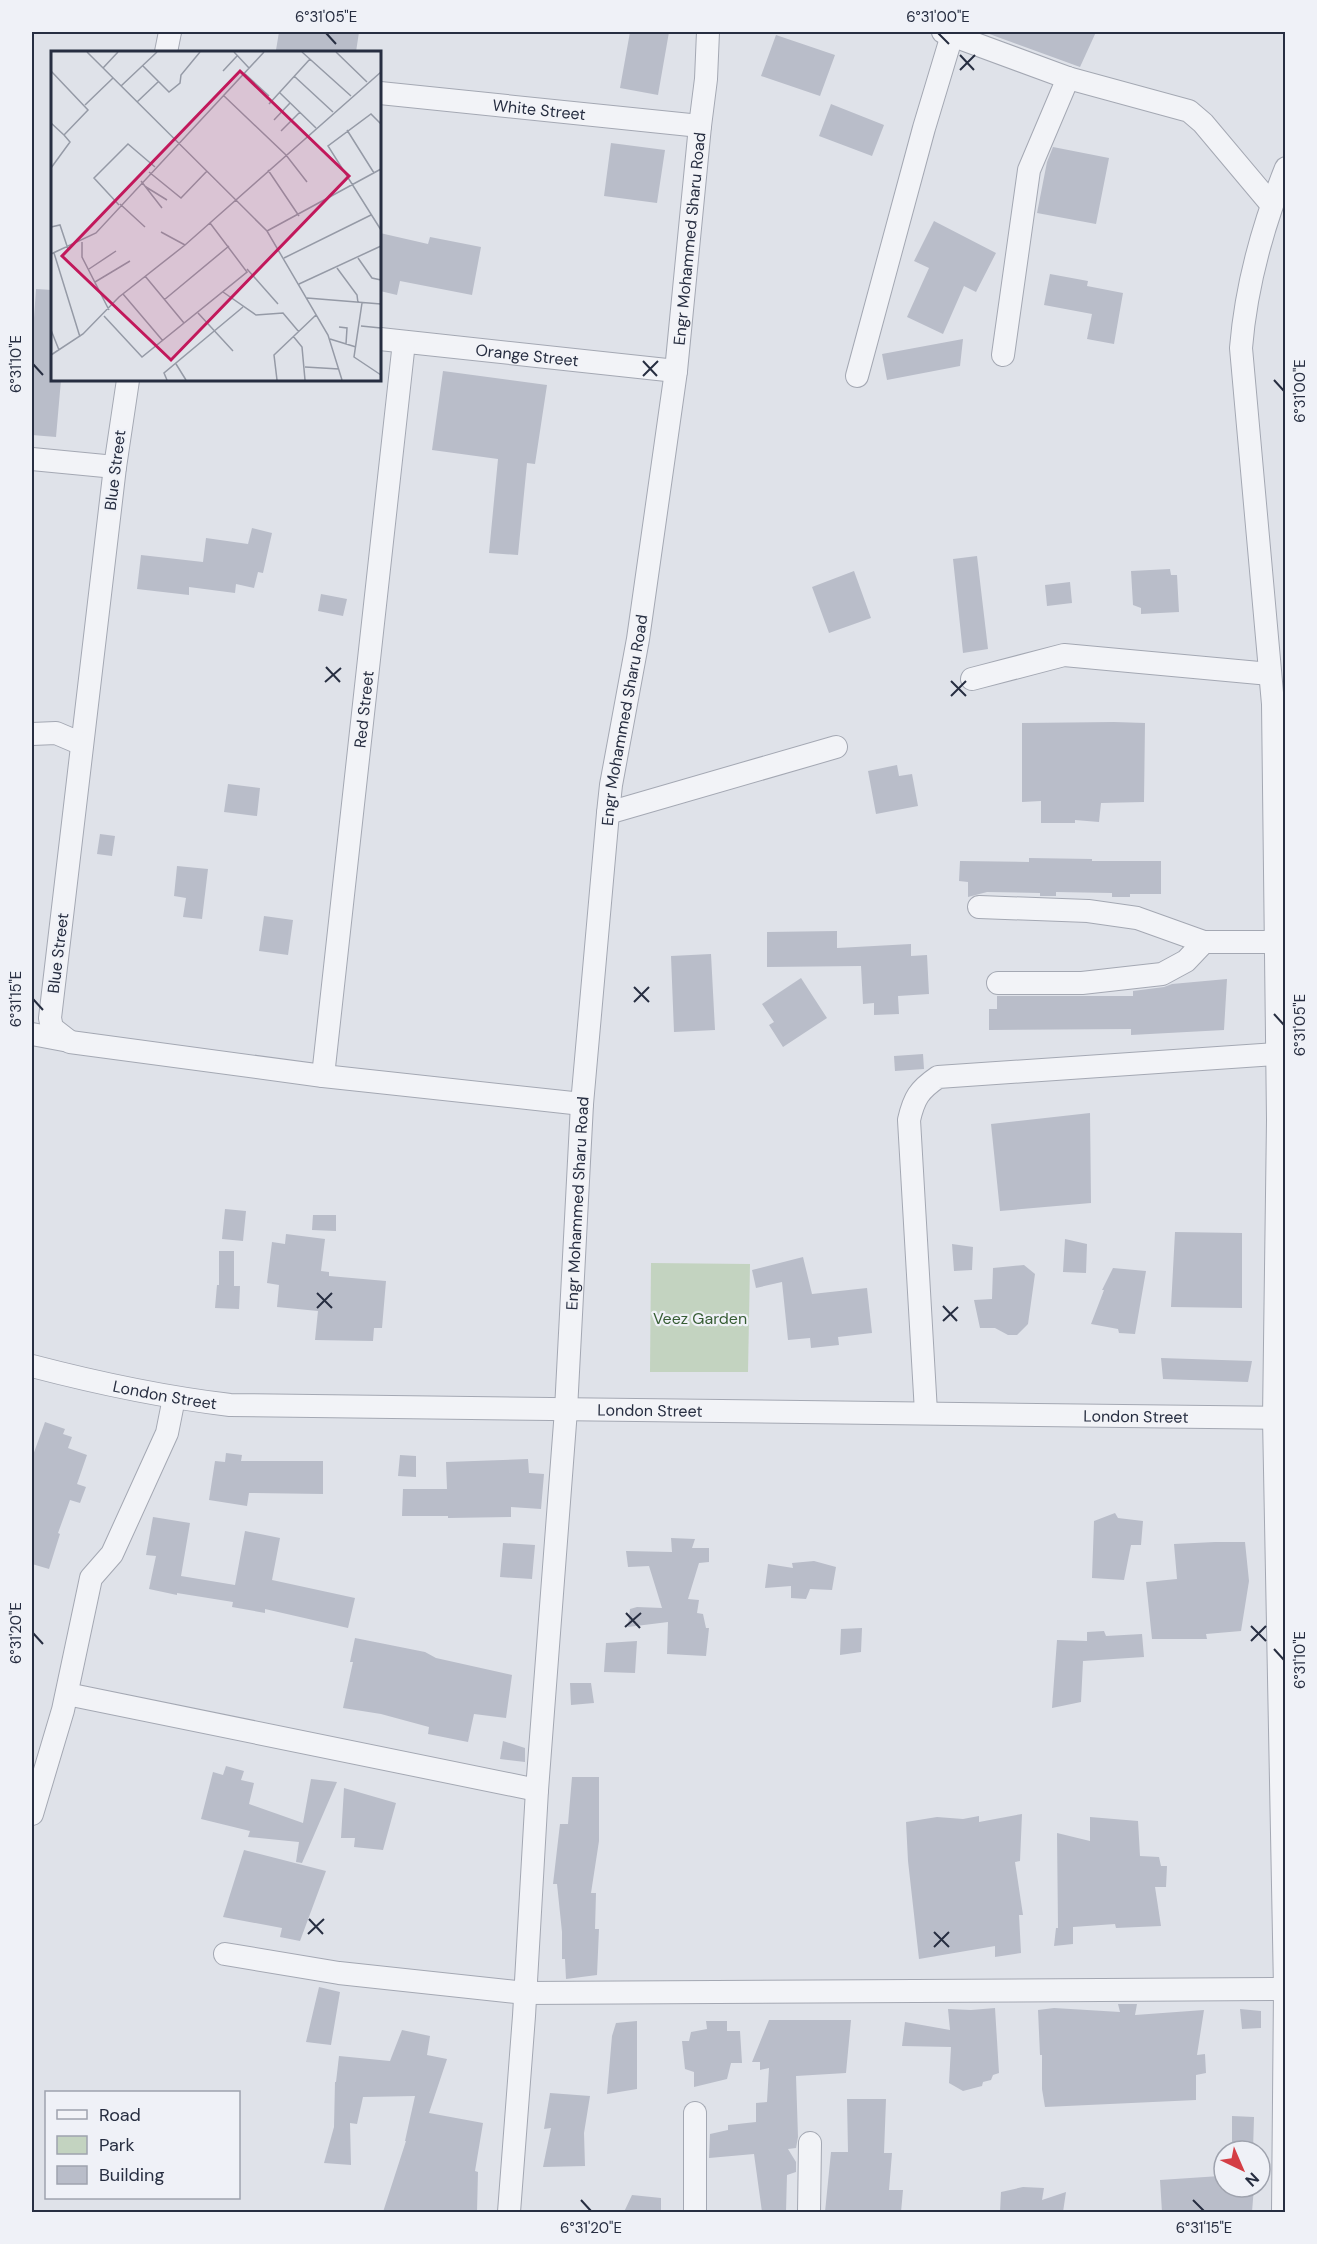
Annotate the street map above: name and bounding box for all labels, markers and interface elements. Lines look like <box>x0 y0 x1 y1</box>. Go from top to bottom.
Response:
text: 6°31'05"E <box>295 7 357 27</box>
text: 6°31'00"E <box>906 7 970 27</box>
inset map <box>51 51 381 381</box>
street label: White Street <box>492 94 587 125</box>
street label: Engr Mohammed Sharu Road <box>668 131 710 346</box>
text: 6°31'10"E <box>6 335 26 393</box>
street label: Orange Street <box>475 339 580 371</box>
text: 6°31'00"E <box>1290 359 1310 423</box>
street label: Blue Street <box>100 428 130 512</box>
street label: Engr Mohammed Sharu Road <box>596 613 652 827</box>
street label: Red Street <box>349 669 378 749</box>
street label: Blue Street <box>43 911 73 995</box>
text: 6°31'15"E <box>6 971 26 1027</box>
text: 6°31'05"E <box>1290 994 1310 1056</box>
street label: Engr Mohammed Sharu Road <box>561 1096 593 1311</box>
park label: Veez Garden <box>653 1308 747 1329</box>
street label: London Street <box>111 1375 218 1414</box>
street label: London Street <box>597 1399 703 1421</box>
street label: London Street <box>1083 1405 1189 1427</box>
text: 6°31'20"E <box>6 1602 26 1664</box>
text: 6°31'10"E <box>1290 1631 1310 1689</box>
legend <box>45 2091 240 2199</box>
text: Road <box>99 2103 141 2127</box>
text: Park <box>99 2133 135 2157</box>
north arrow <box>1212 2139 1272 2199</box>
text: Building <box>99 2163 164 2187</box>
text: N <box>1241 2168 1264 2191</box>
text: 6°31'20"E <box>560 2218 622 2238</box>
text: 6°31'15"E <box>1176 2218 1232 2238</box>

